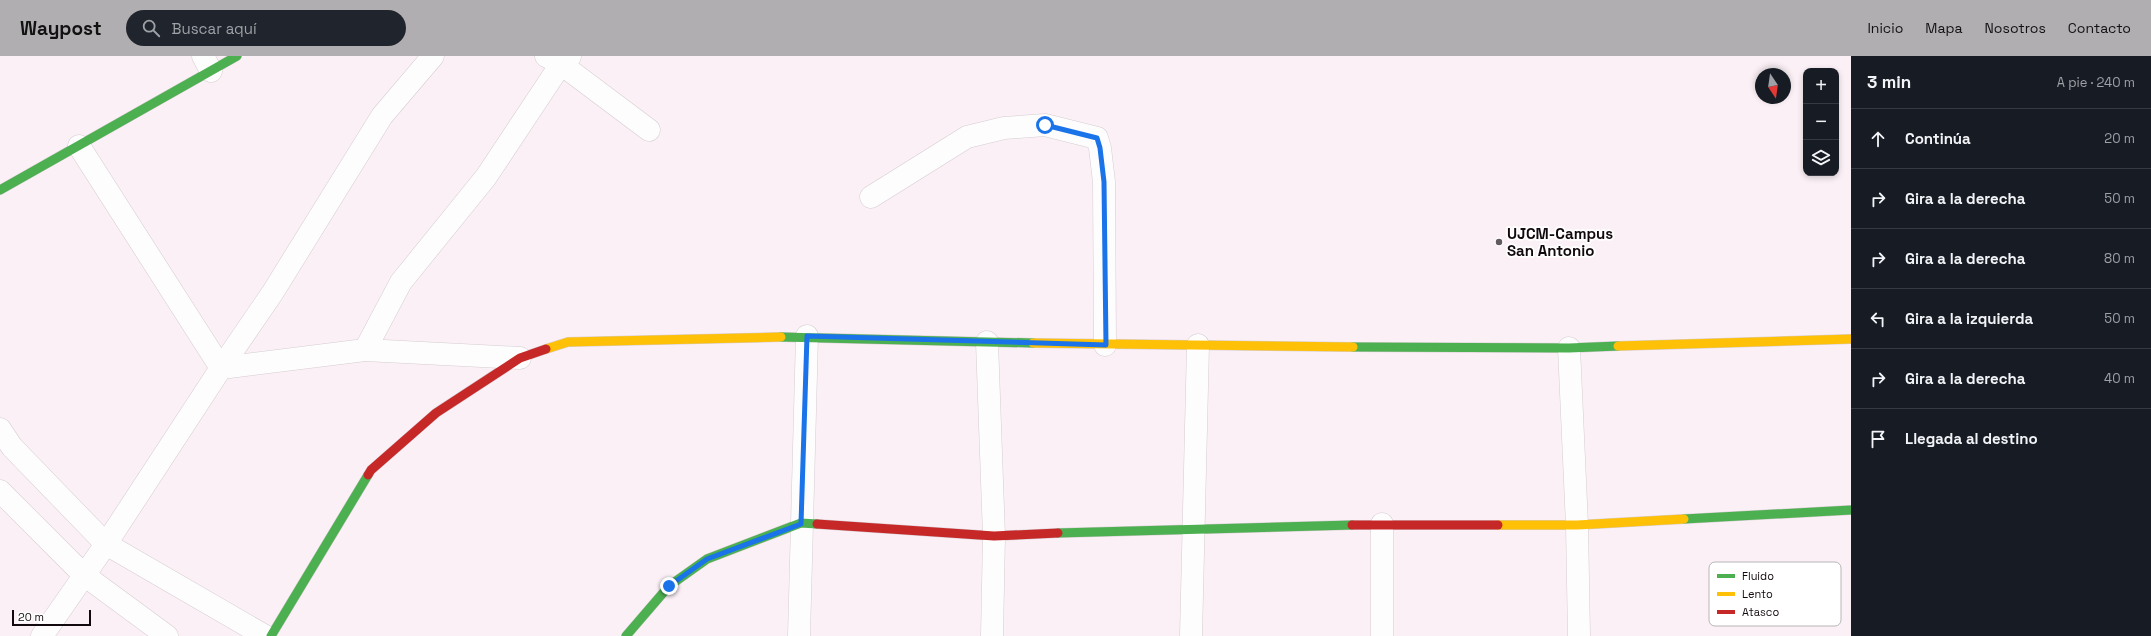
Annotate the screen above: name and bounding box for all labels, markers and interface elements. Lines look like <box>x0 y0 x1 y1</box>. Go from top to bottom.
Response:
search box <box>126 10 406 46</box>
text: Waypost <box>20 16 102 41</box>
icon: search <box>140 17 162 39</box>
text: Buscar aquí <box>172 19 257 38</box>
text: Inicio <box>1867 19 1903 37</box>
text: Mapa <box>1925 19 1963 37</box>
text: Nosotros <box>1985 19 2046 37</box>
text: Contacto <box>2068 19 2131 37</box>
north arrow <box>1755 68 1791 104</box>
map controls <box>1803 68 1839 176</box>
button: + <box>1803 68 1839 104</box>
text: 3 min <box>1867 71 1911 93</box>
text: A pie · 240 m <box>2057 74 2135 91</box>
button: − <box>1803 104 1839 140</box>
route start <box>1036 116 1054 134</box>
icon: ahead <box>1867 128 1889 150</box>
text: Continúa <box>1905 129 1971 148</box>
text: 20 m <box>2104 130 2135 147</box>
button: layers <box>1803 140 1839 176</box>
icon: right <box>1867 188 1889 210</box>
text: Gira a la derecha <box>1905 189 2025 208</box>
text: 50 m <box>2104 190 2135 207</box>
place label: UJCM-Campus San Antonio <box>1507 224 1613 260</box>
marker: UJCM-Campus San Antonio <box>1494 237 1504 247</box>
icon: right <box>1867 248 1889 270</box>
text: Gira a la derecha <box>1905 249 2025 268</box>
text: 80 m <box>2104 250 2135 267</box>
icon: left <box>1867 308 1889 330</box>
text: Gira a la izquierda <box>1905 309 2033 328</box>
text: 50 m <box>2104 310 2135 327</box>
icon: right <box>1867 368 1889 390</box>
text: Gira a la derecha <box>1905 369 2025 388</box>
text: 40 m <box>2104 370 2135 387</box>
icon: arrive <box>1867 428 1889 450</box>
text: Llegada al destino <box>1905 429 2038 448</box>
legend <box>1709 562 1841 626</box>
text: Fluido <box>1742 569 1774 583</box>
route end <box>660 577 678 595</box>
text: Lento <box>1742 587 1773 601</box>
text: Atasco <box>1742 605 1779 619</box>
scale bar <box>12 608 91 627</box>
text: 20 m <box>18 610 44 624</box>

